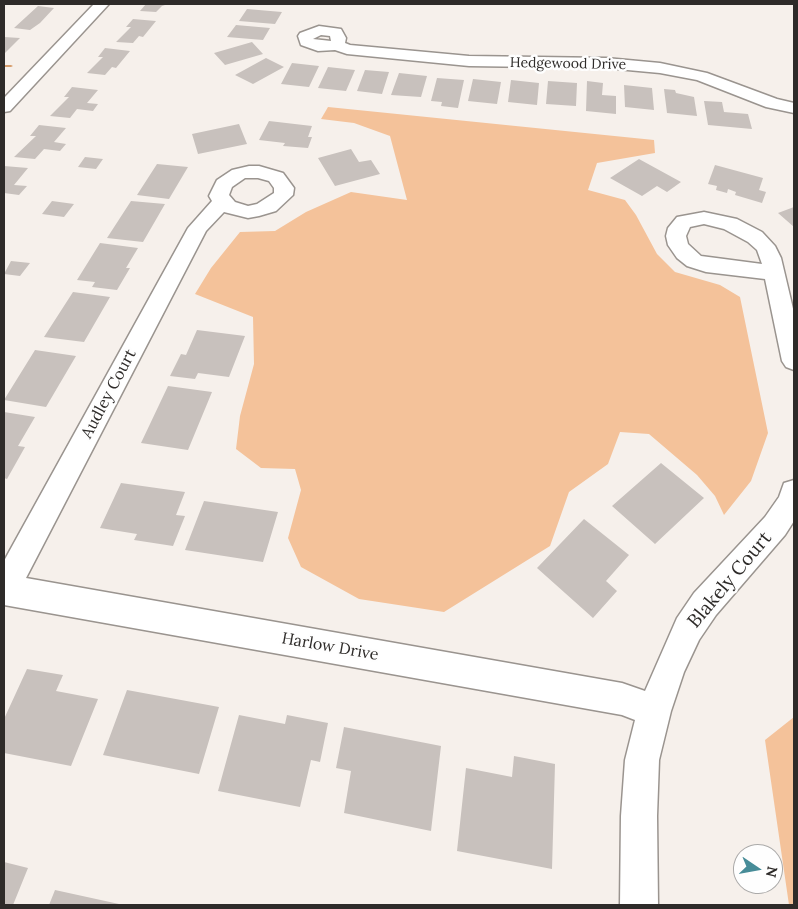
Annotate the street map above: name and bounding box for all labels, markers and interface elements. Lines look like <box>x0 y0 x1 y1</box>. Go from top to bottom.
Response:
street label: Hedgewood Drive <box>510 55 626 73</box>
street label: Audley Court <box>78 346 140 442</box>
street label: Blakely Court <box>683 527 777 633</box>
street label: Harlow Drive <box>280 629 380 665</box>
north arrow <box>733 844 783 894</box>
text: N <box>762 865 782 879</box>

